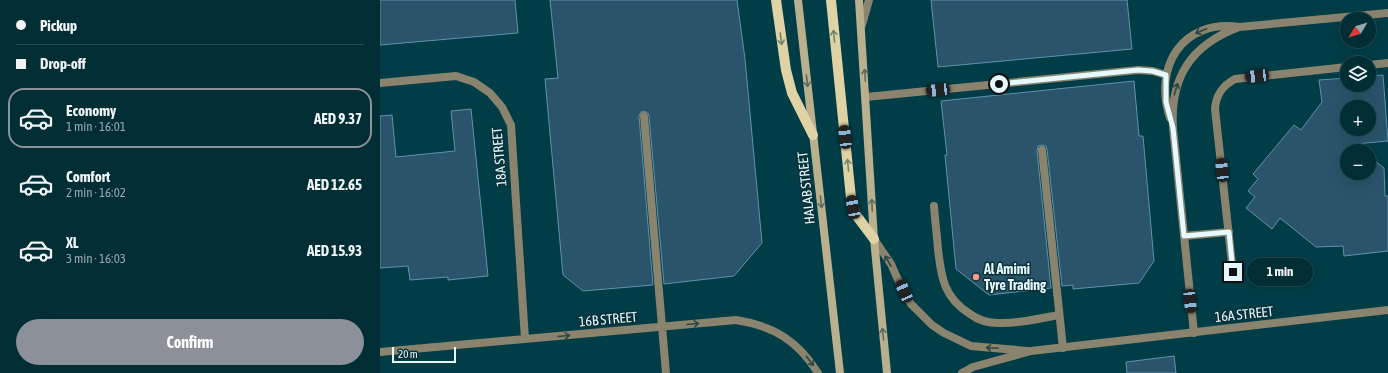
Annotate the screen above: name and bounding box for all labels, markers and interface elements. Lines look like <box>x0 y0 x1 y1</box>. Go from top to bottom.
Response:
north arrow <box>1340 12 1376 48</box>
map controls <box>1340 12 1376 180</box>
text: Pickup <box>40 17 77 34</box>
one-way arrow <box>1195 28 1207 35</box>
one-way arrow <box>831 30 838 43</box>
one-way arrow <box>777 32 785 45</box>
text: Drop-off <box>40 55 86 72</box>
button: layers <box>1340 56 1376 92</box>
one-way arrow <box>861 69 868 82</box>
car <box>1244 69 1270 83</box>
one-way arrow <box>803 74 811 87</box>
route start <box>990 75 1008 93</box>
car <box>925 83 951 97</box>
one-way arrow <box>1173 83 1180 96</box>
icon: car <box>18 100 54 136</box>
button: + <box>1340 100 1376 136</box>
text: Economy <box>66 102 116 119</box>
text: AED 9.37 <box>314 110 362 127</box>
text: 1 min · 16:01 <box>66 119 126 134</box>
car <box>838 124 852 150</box>
street label: 18A STREET <box>488 127 510 187</box>
button: − <box>1340 144 1376 180</box>
street label: HALAB STREET <box>794 151 818 225</box>
car <box>1215 157 1229 183</box>
one-way arrow <box>844 159 852 172</box>
icon: car <box>18 166 54 202</box>
text: Comfort <box>66 168 110 185</box>
text: AED 12.65 <box>307 176 362 193</box>
text: 2 min · 16:02 <box>66 185 126 200</box>
car <box>845 194 861 220</box>
one-way arrow <box>817 195 825 208</box>
one-way arrow <box>869 199 876 212</box>
icon: car <box>18 232 54 268</box>
text: XL <box>66 234 79 251</box>
text: AED 15.93 <box>307 242 362 259</box>
text: 3 min · 16:03 <box>66 251 126 266</box>
one-way arrow <box>884 255 892 267</box>
callout: 1 min <box>1247 258 1313 286</box>
place label: Al Amimi Tyre Trading <box>983 261 1047 293</box>
route end <box>1224 263 1242 281</box>
text: 1 min <box>1267 264 1293 279</box>
marker: Al Amimi Tyre Trading <box>971 272 981 282</box>
car <box>894 278 914 304</box>
car <box>1183 288 1197 314</box>
street label: 16A STREET <box>1214 303 1274 325</box>
street label: 16B STREET <box>578 308 638 330</box>
button: Confirm <box>16 319 364 365</box>
one-way arrow <box>686 320 699 328</box>
one-way arrow <box>880 328 887 341</box>
one-way arrow <box>557 332 570 339</box>
one-way arrow <box>986 344 999 352</box>
scale bar <box>392 345 456 364</box>
text: 20 m <box>398 348 418 360</box>
one-way arrow <box>806 355 814 366</box>

